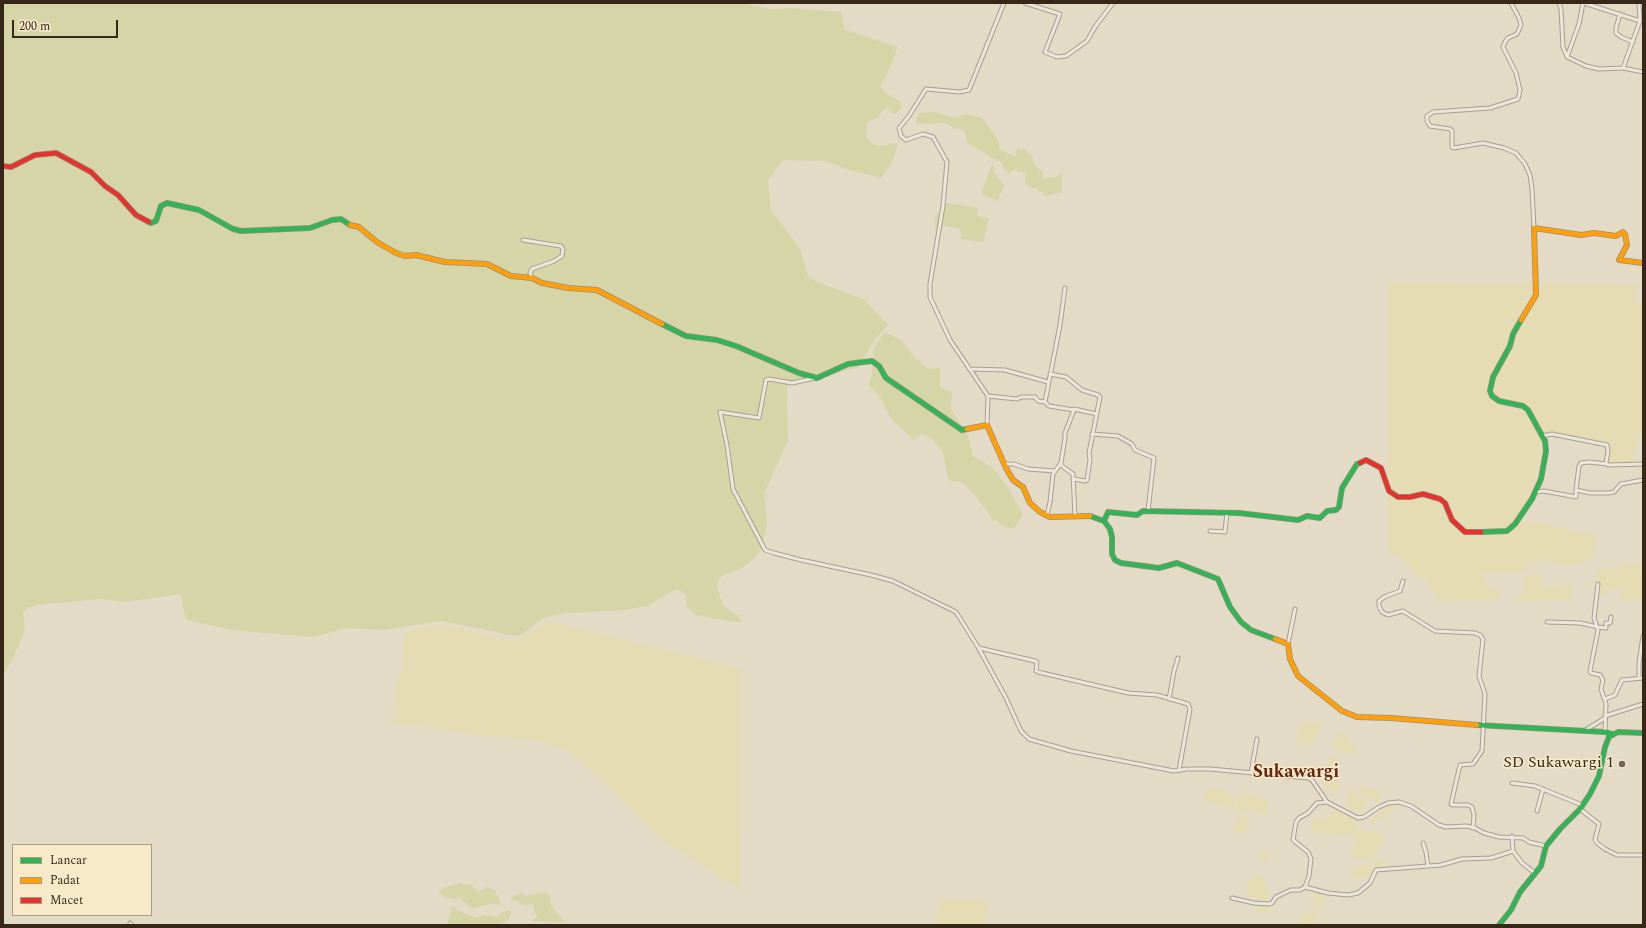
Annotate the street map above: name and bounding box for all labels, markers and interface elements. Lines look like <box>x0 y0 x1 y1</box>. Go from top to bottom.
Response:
scale bar <box>14 12 120 38</box>
text: 200 m <box>19 17 50 36</box>
place label: SD Sukawargi 1 <box>1503 754 1614 774</box>
marker: SD Sukawargi 1 <box>1617 759 1627 769</box>
district label: Sukawargi <box>1253 762 1339 784</box>
legend <box>12 844 152 916</box>
text: Lancar <box>50 851 87 870</box>
text: Padat <box>50 871 80 890</box>
text: Macet <box>50 891 83 910</box>

